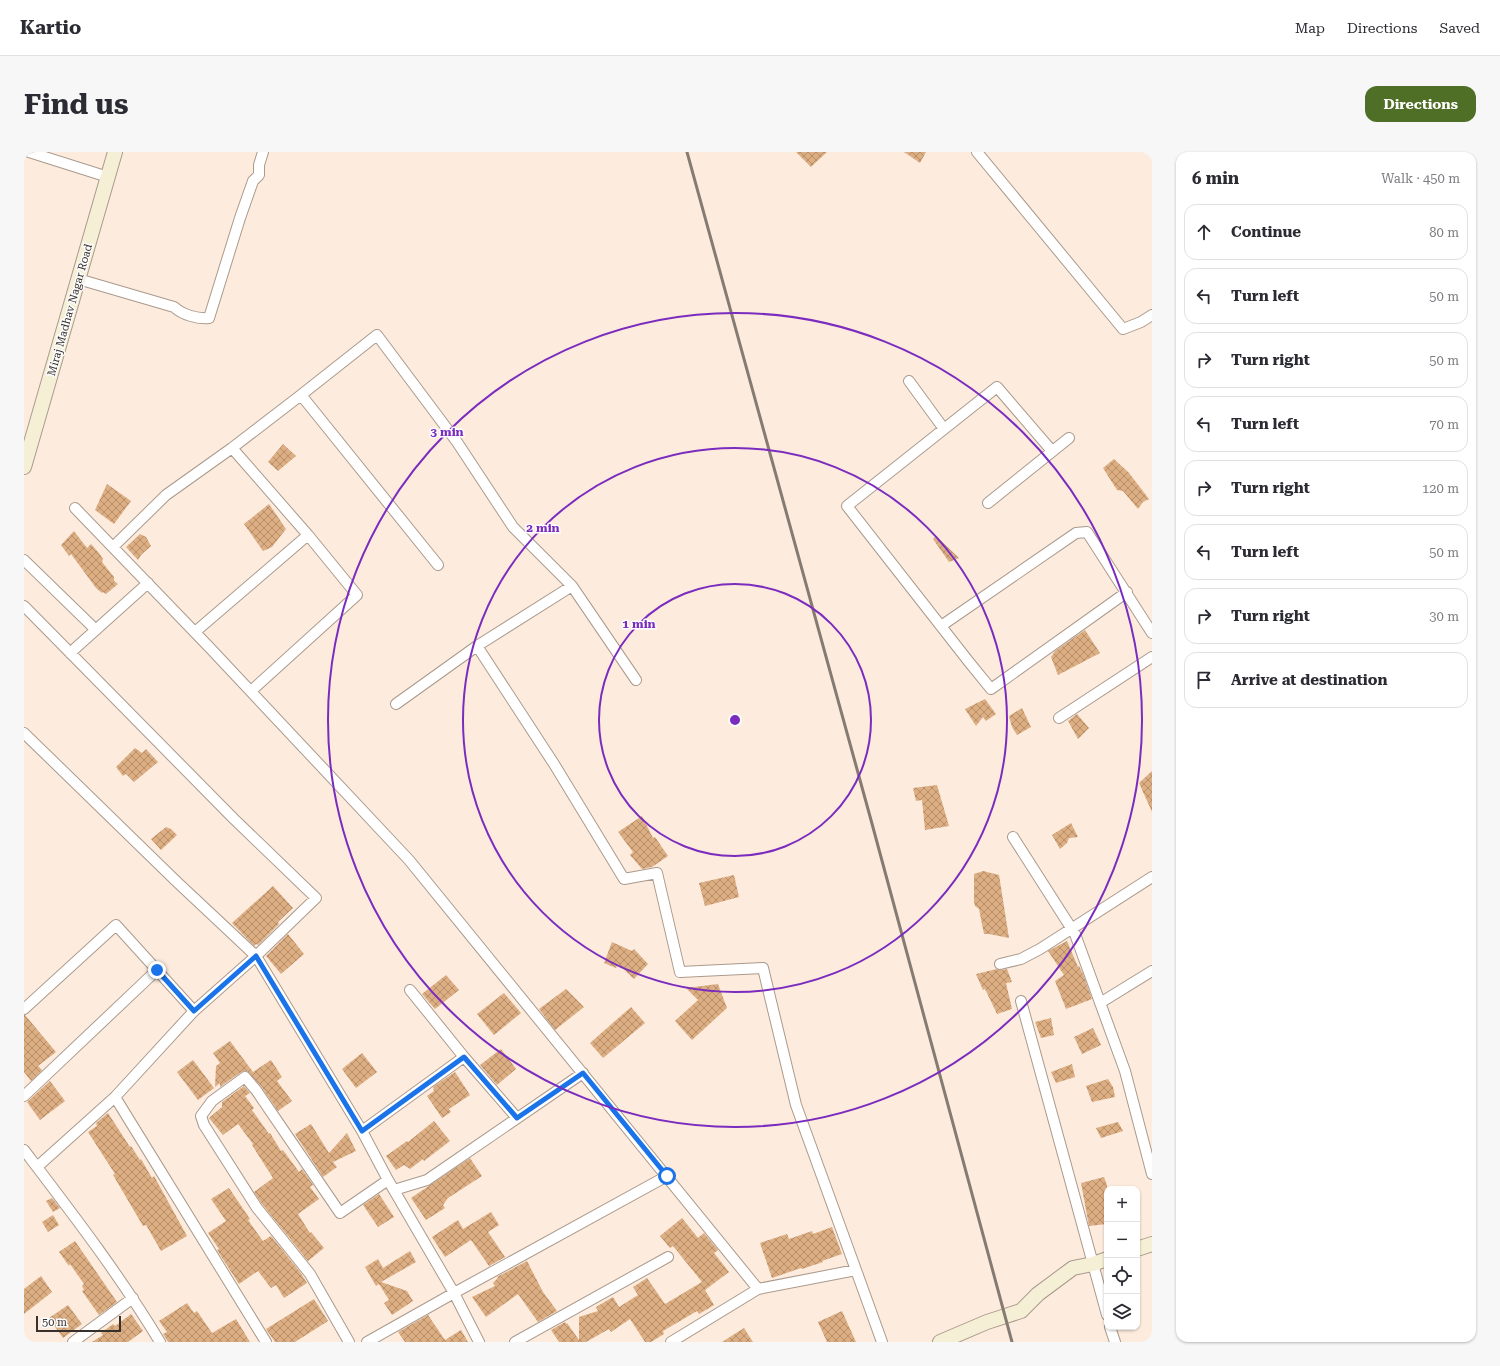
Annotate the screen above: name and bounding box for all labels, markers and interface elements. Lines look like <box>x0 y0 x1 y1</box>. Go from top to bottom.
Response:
text: Kartio <box>20 16 81 39</box>
text: Map <box>1295 20 1325 36</box>
text: Directions <box>1347 20 1417 36</box>
text: Saved <box>1439 20 1480 36</box>
button: Directions <box>1365 86 1476 122</box>
text: Find us <box>24 88 128 121</box>
text: 6 min <box>1192 168 1239 188</box>
text: Walk · 450 m <box>1381 171 1460 186</box>
icon: ahead <box>1193 221 1215 243</box>
text: Continue <box>1231 223 1301 241</box>
text: 80 m <box>1429 225 1459 240</box>
street label: Miraj Madhav Nagar Road <box>45 243 95 377</box>
icon: left <box>1193 285 1215 307</box>
text: Turn left <box>1231 287 1299 305</box>
text: 50 m <box>1429 289 1459 304</box>
icon: right <box>1193 349 1215 371</box>
text: Turn right <box>1231 351 1310 369</box>
text: 50 m <box>1429 353 1459 368</box>
icon: left <box>1193 413 1215 435</box>
text: Turn left <box>1231 415 1299 433</box>
text: 70 m <box>1429 417 1459 432</box>
text: 3 min <box>430 425 464 439</box>
icon: right <box>1193 477 1215 499</box>
text: Turn right <box>1231 479 1310 497</box>
text: 120 m <box>1422 481 1459 496</box>
text: 2 min <box>526 521 560 535</box>
icon: left <box>1193 541 1215 563</box>
text: Turn left <box>1231 543 1299 561</box>
text: 50 m <box>1429 545 1459 560</box>
icon: right <box>1193 605 1215 627</box>
text: Turn right <box>1231 607 1310 625</box>
text: 30 m <box>1429 609 1459 624</box>
text: 1 min <box>622 617 656 631</box>
icon: arrive <box>1193 669 1215 691</box>
text: Arrive at destination <box>1231 671 1387 689</box>
centre of rings <box>728 713 742 727</box>
route end <box>148 961 166 979</box>
route start <box>658 1167 676 1185</box>
map controls <box>1104 1186 1140 1330</box>
button: + <box>1104 1186 1140 1222</box>
button: − <box>1104 1222 1140 1258</box>
button: locate <box>1104 1258 1140 1294</box>
button: layers <box>1104 1294 1140 1330</box>
scale bar <box>36 1314 121 1333</box>
text: 50 m <box>42 1316 67 1329</box>

